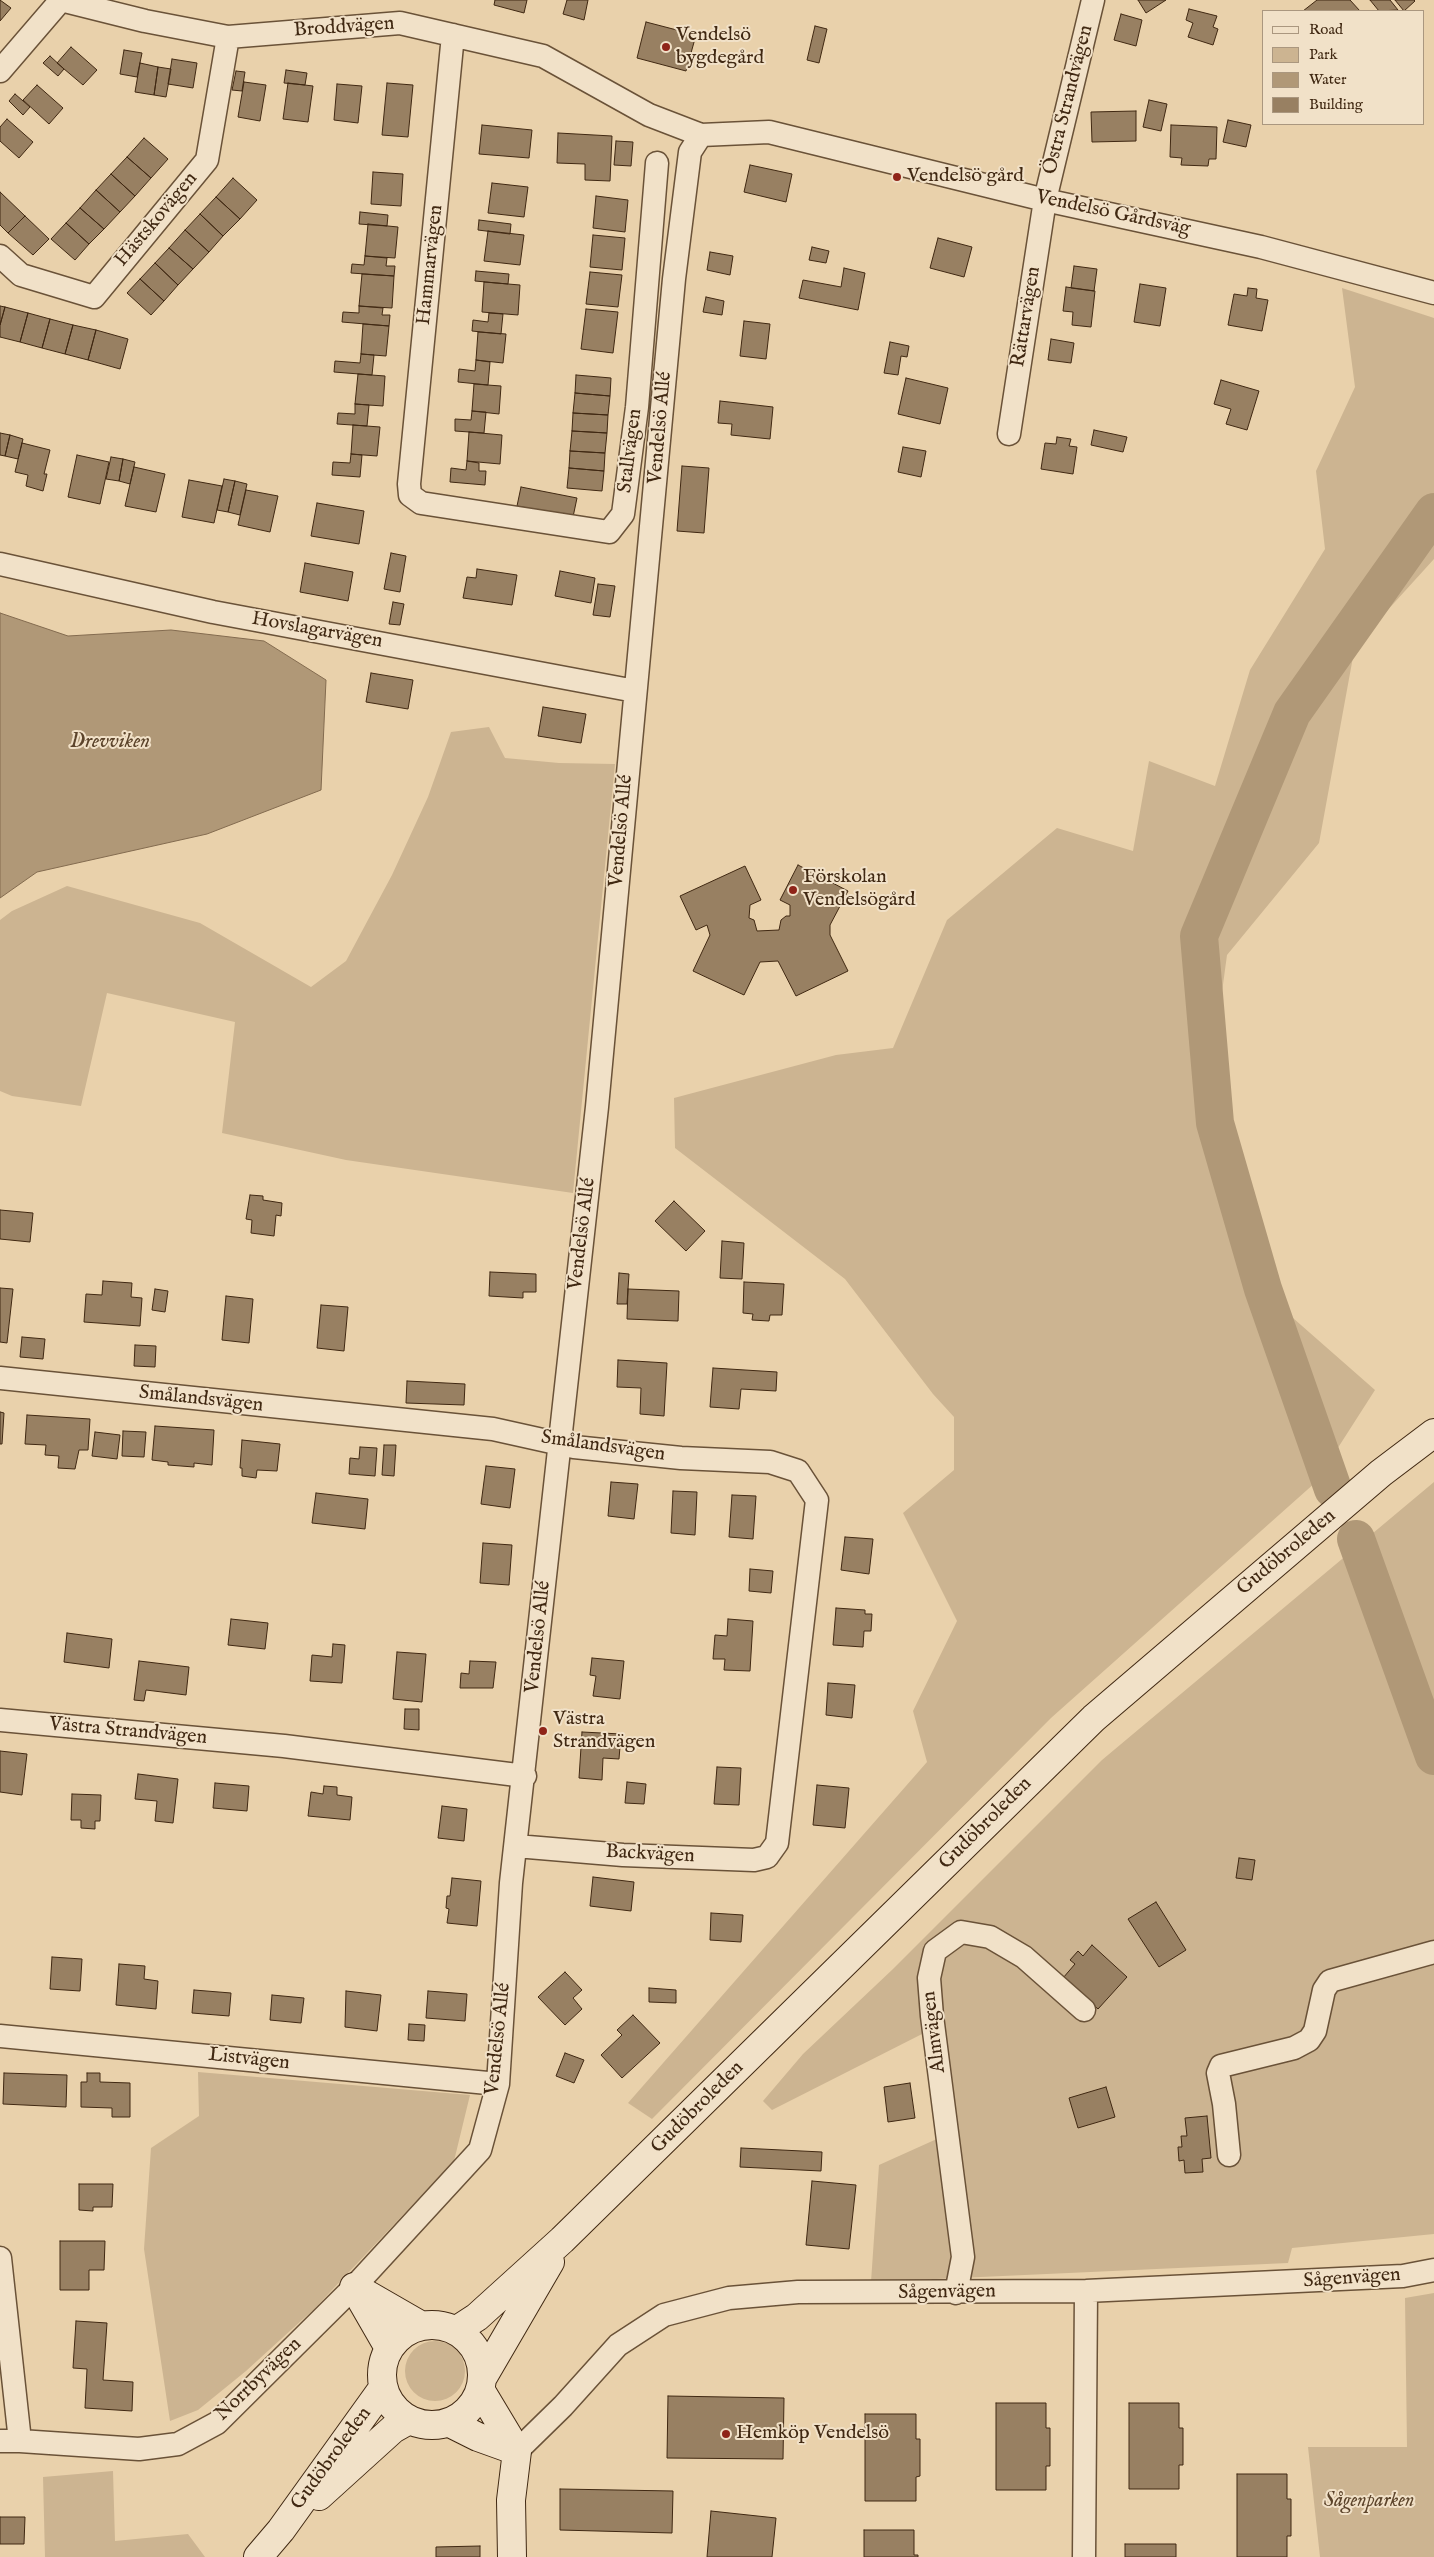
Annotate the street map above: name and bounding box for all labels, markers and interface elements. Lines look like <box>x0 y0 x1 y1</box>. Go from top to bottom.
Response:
legend <box>1262 10 1424 125</box>
street label: Broddvägen <box>293 13 395 43</box>
text: Road <box>1309 20 1343 39</box>
street label: Östra Strandvägen <box>1039 23 1099 177</box>
place label: Vendelsö bygdegård <box>676 24 764 71</box>
marker: Vendelsö bygdegård <box>660 41 672 53</box>
text: Park <box>1309 45 1338 64</box>
text: Water <box>1309 70 1346 89</box>
text: Building <box>1309 95 1363 114</box>
place label: Vendelsö gård <box>907 165 1024 189</box>
street label: Hästskovägen <box>111 168 203 272</box>
marker: Vendelsö gård <box>891 171 903 183</box>
street label: Vendelsö Gårdsväg <box>1034 186 1192 242</box>
street label: Hammarvägen <box>413 204 449 326</box>
street label: Rättarvägen <box>1007 265 1047 369</box>
street label: Vendelsö Allé <box>644 371 678 485</box>
street label: Stallvägen <box>614 408 648 494</box>
street label: Hovslagarvägen <box>250 608 384 654</box>
water label: Drevviken <box>70 730 150 756</box>
street label: Vendelsö Allé <box>605 774 639 888</box>
place label: Förskolan Vendelsögård <box>803 866 916 913</box>
marker: Förskolan Vendelsögård <box>787 884 799 896</box>
street label: Vendelsö Allé <box>564 1176 602 1292</box>
street label: Smålandsvägen <box>138 1382 264 1418</box>
street label: Smålandsvägen <box>539 1426 667 1468</box>
street label: Gudöbroleden <box>1233 1505 1341 1601</box>
street label: Vendelsö Allé <box>521 1580 557 1694</box>
place label: Västra Strandvägen <box>553 1708 655 1755</box>
street label: Västra Strandvägen <box>48 1713 208 1751</box>
marker: Västra Strandvägen <box>537 1725 549 1737</box>
street label: Gudöbroleden <box>935 1773 1037 1875</box>
street label: Backvägen <box>605 1841 695 1869</box>
street label: Vendelsö Allé <box>481 1982 517 2096</box>
street label: Almvägen <box>918 1990 952 2074</box>
street label: Listvägen <box>207 2044 291 2076</box>
street label: Gudöbroleden <box>647 2057 749 2159</box>
street label: Sågenvägen <box>1303 2264 1401 2294</box>
street label: Sågenvägen <box>898 2280 996 2306</box>
street label: Norrbyvägen <box>211 2333 307 2427</box>
street label: Gudöbroleden <box>287 2403 377 2515</box>
place label: Hemköp Vendelsö <box>736 2422 889 2446</box>
marker: Hemköp Vendelsö <box>720 2428 732 2440</box>
park label: Sågenparken <box>1324 2490 1414 2514</box>

